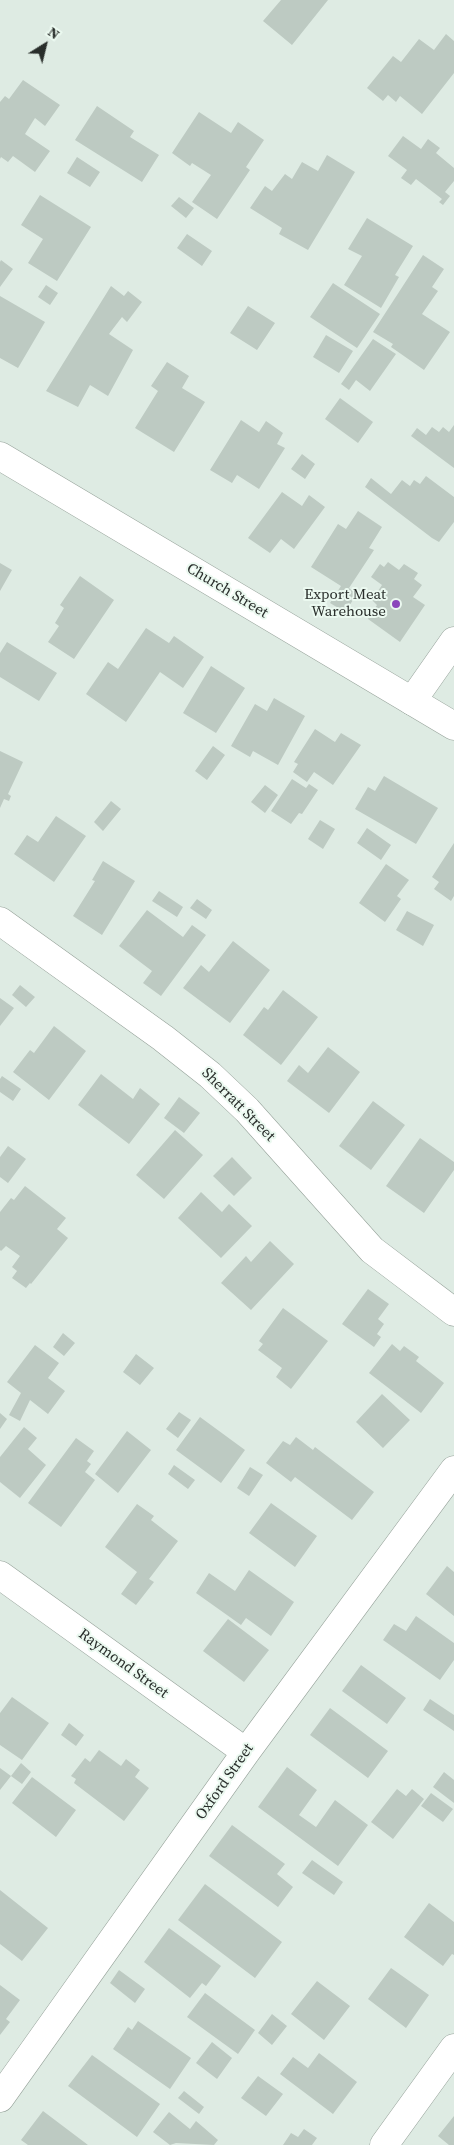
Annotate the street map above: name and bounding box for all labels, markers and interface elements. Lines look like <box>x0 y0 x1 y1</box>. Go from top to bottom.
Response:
north arrow <box>20 20 70 70</box>
text: N <box>44 22 64 44</box>
street label: Church Street <box>183 560 271 622</box>
place label: Export Meat Warehouse <box>304 586 386 621</box>
marker: Export Meat Warehouse <box>390 598 402 610</box>
street label: Sherratt Street <box>198 1065 278 1145</box>
street label: Raymond Street <box>75 1625 171 1703</box>
street label: Oxford Street <box>192 1740 258 1824</box>

